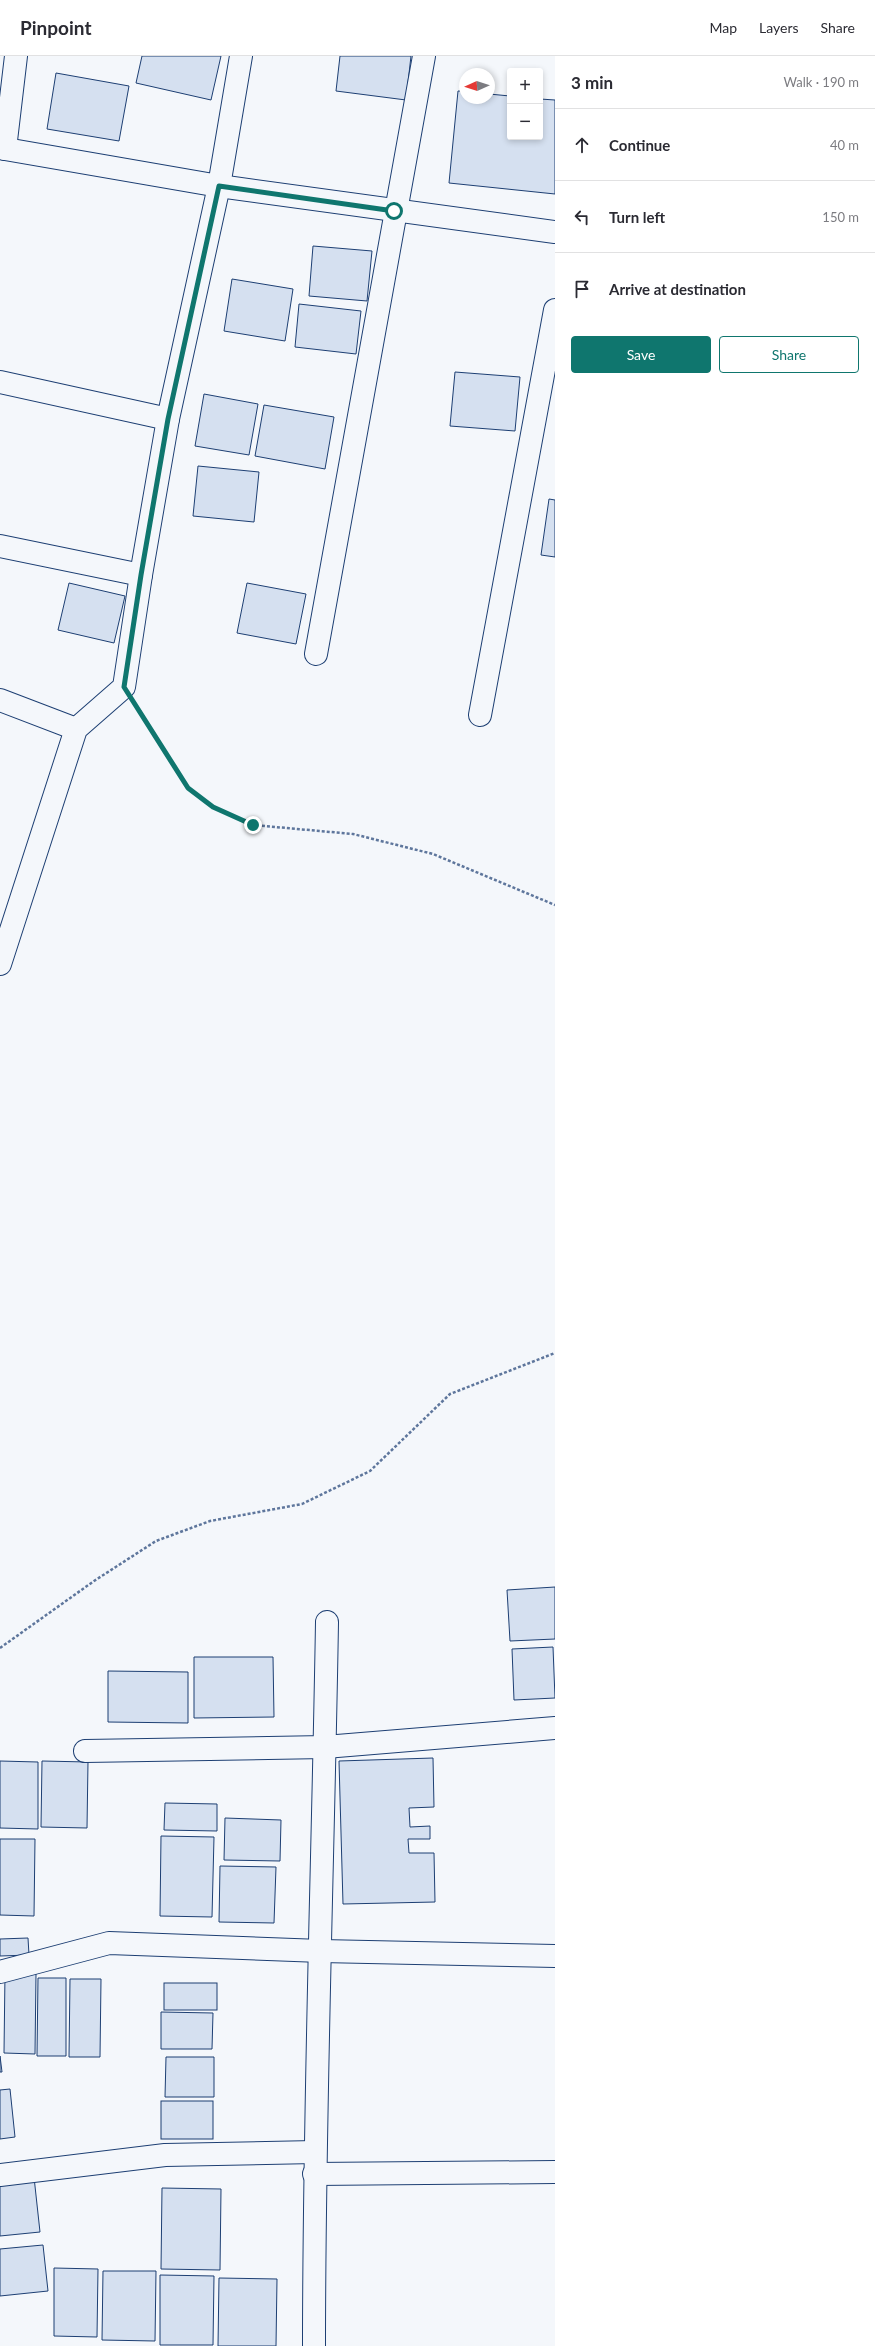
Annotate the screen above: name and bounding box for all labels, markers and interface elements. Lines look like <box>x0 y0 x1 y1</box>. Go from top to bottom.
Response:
text: Pinpoint <box>20 16 91 39</box>
text: Map <box>709 19 737 36</box>
text: Layers <box>759 19 799 36</box>
text: Share <box>821 19 855 36</box>
north arrow <box>459 68 495 104</box>
map controls <box>507 68 543 140</box>
button: + <box>507 68 543 104</box>
text: 3 min <box>571 72 613 93</box>
text: Walk · 190 m <box>783 74 859 90</box>
button: − <box>507 104 543 140</box>
icon: ahead <box>571 134 593 156</box>
text: Continue <box>609 136 670 154</box>
text: 40 m <box>830 137 859 153</box>
route start <box>385 202 403 220</box>
icon: left <box>571 206 593 228</box>
text: Turn left <box>609 208 665 226</box>
text: 150 m <box>822 209 859 225</box>
icon: arrive <box>571 278 593 300</box>
text: Arrive at destination <box>609 280 746 298</box>
button: Save <box>571 336 711 373</box>
button: Share <box>719 336 859 373</box>
route end <box>244 816 262 834</box>

